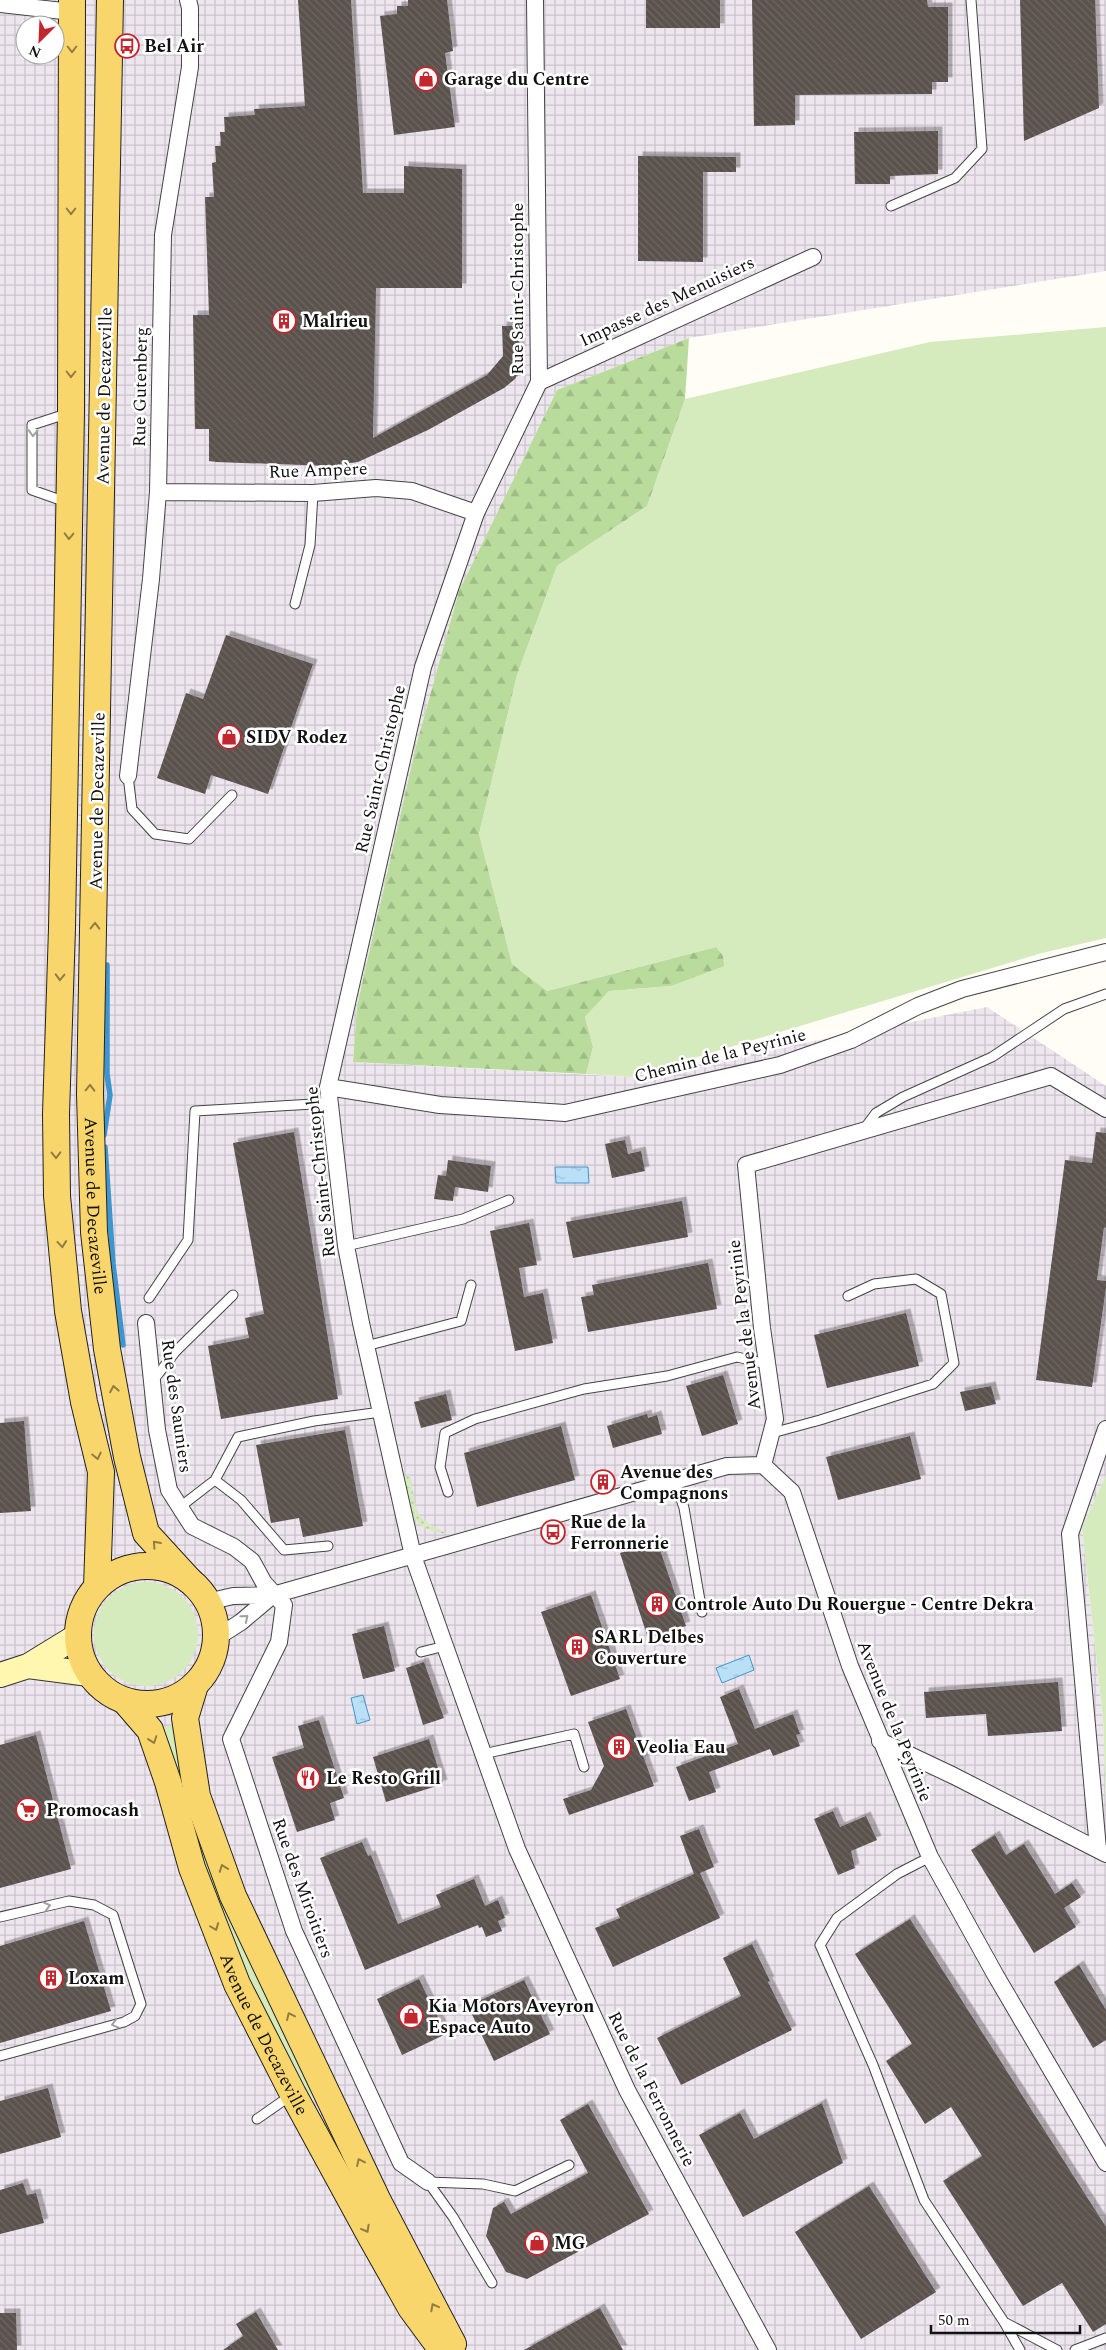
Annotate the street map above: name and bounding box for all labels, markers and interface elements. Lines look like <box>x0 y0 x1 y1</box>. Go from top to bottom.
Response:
north arrow <box>15 15 65 65</box>
bus stop icon: Bel Air <box>114 33 140 59</box>
place label: Bel Air <box>144 33 204 60</box>
text: N <box>25 40 44 63</box>
one-way arrow <box>67 45 77 53</box>
shop icon: Garage du Centre <box>413 66 439 92</box>
place label: Garage du Centre <box>444 66 589 93</box>
street label: Rue Saint-Christophe <box>504 203 531 375</box>
one-way arrow <box>66 208 76 215</box>
street label: Impasse des Menuisiers <box>575 249 759 354</box>
street label: Avenue de Decazeville <box>89 307 120 485</box>
building icon: Malrieu <box>271 308 297 334</box>
place label: Malrieu <box>302 308 369 335</box>
street label: Rue Gutenberg <box>126 327 155 447</box>
one-way arrow <box>66 370 76 378</box>
one-way arrow <box>27 430 38 438</box>
street label: Rue Ampère <box>268 455 368 486</box>
one-way arrow <box>64 532 74 540</box>
street label: Rue Saint-Christophe <box>348 682 413 856</box>
street label: Avenue de Decazeville <box>82 712 113 890</box>
shop icon: SIDV Rodez <box>216 724 242 750</box>
place label: SIDV Rodez <box>246 724 348 751</box>
one-way arrow <box>89 921 100 929</box>
one-way arrow <box>55 973 66 981</box>
street label: Chemin de la Peyrinie <box>631 1021 809 1090</box>
one-way arrow <box>85 1084 96 1092</box>
street label: Rue Saint-Christophe <box>298 1085 343 1259</box>
street label: Avenue de Decazeville <box>77 1116 114 1296</box>
one-way arrow <box>51 1152 61 1159</box>
street label: Avenue de la Peyrinie <box>721 1238 768 1412</box>
one-way arrow <box>56 1241 67 1249</box>
street label: Rue des Sauniers <box>154 1337 199 1475</box>
one-way arrow <box>110 1385 120 1394</box>
one-way arrow <box>91 1452 102 1461</box>
place label: Avenue des Compagnons <box>620 1459 728 1507</box>
building icon: Avenue des Compagnons <box>590 1469 616 1495</box>
place label: Rue de la Ferronnerie <box>570 1509 669 1557</box>
bus stop icon: Rue de la Ferronnerie <box>540 1519 566 1545</box>
one-way arrow <box>153 1541 162 1550</box>
building icon: Controle Auto Du Rouergue - Centre Dekra <box>644 1591 670 1617</box>
place label: Controle Auto Du Rouergue - Centre Dekra <box>674 1591 1034 1618</box>
one-way arrow <box>240 1615 249 1624</box>
place label: SARL Delbes Couverture <box>594 1624 704 1672</box>
building icon: SARL Delbes Couverture <box>564 1634 590 1660</box>
street label: Avenue de la Peyrinie <box>850 1636 939 1806</box>
building icon: Veolia Eau <box>606 1734 632 1760</box>
place label: Veolia Eau <box>636 1734 726 1761</box>
one-way arrow <box>147 1735 157 1744</box>
restaurant icon: Le Resto Grill <box>295 1765 321 1791</box>
place label: Le Resto Grill <box>326 1765 441 1792</box>
supermarket icon: Promocash <box>15 1797 41 1823</box>
place label: Promocash <box>46 1797 139 1824</box>
street label: Rue des Miroitiers <box>265 1814 340 1962</box>
one-way arrow <box>219 1864 229 1873</box>
one-way arrow <box>43 1901 52 1912</box>
one-way arrow <box>209 1923 219 1931</box>
street label: Avenue de Decazeville <box>212 1949 315 2120</box>
building icon: Loxam <box>38 1965 64 1991</box>
place label: Loxam <box>68 1965 125 1992</box>
place label: Kia Motors Aveyron Espace Auto <box>428 1993 594 2041</box>
shop icon: Kia Motors Aveyron Espace Auto <box>398 2003 424 2029</box>
street label: Rue de la Ferronnerie <box>601 2007 703 2172</box>
one-way arrow <box>286 2012 296 2021</box>
one-way arrow <box>111 2019 120 2029</box>
one-way arrow <box>356 2158 366 2167</box>
one-way arrow <box>360 2224 370 2233</box>
shop icon: MG <box>524 2230 550 2256</box>
place label: MG <box>554 2230 586 2257</box>
scale bar <box>931 2302 1080 2334</box>
one-way arrow <box>430 2303 440 2312</box>
text: 50 m <box>938 2309 970 2332</box>

